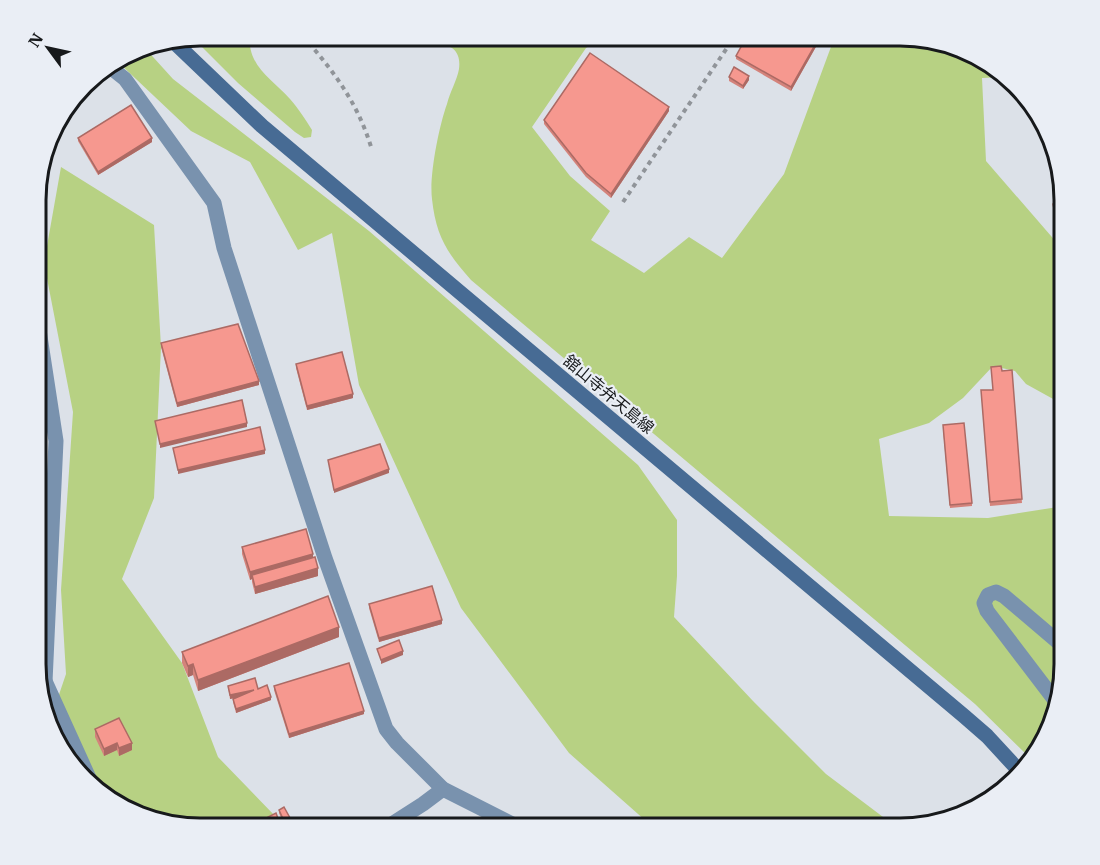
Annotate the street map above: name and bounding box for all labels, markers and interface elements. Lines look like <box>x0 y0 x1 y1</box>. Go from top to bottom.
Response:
north arrow <box>18 18 78 78</box>
text: N <box>24 29 47 51</box>
street label: 舘山寺弁天島線 <box>560 350 658 438</box>

